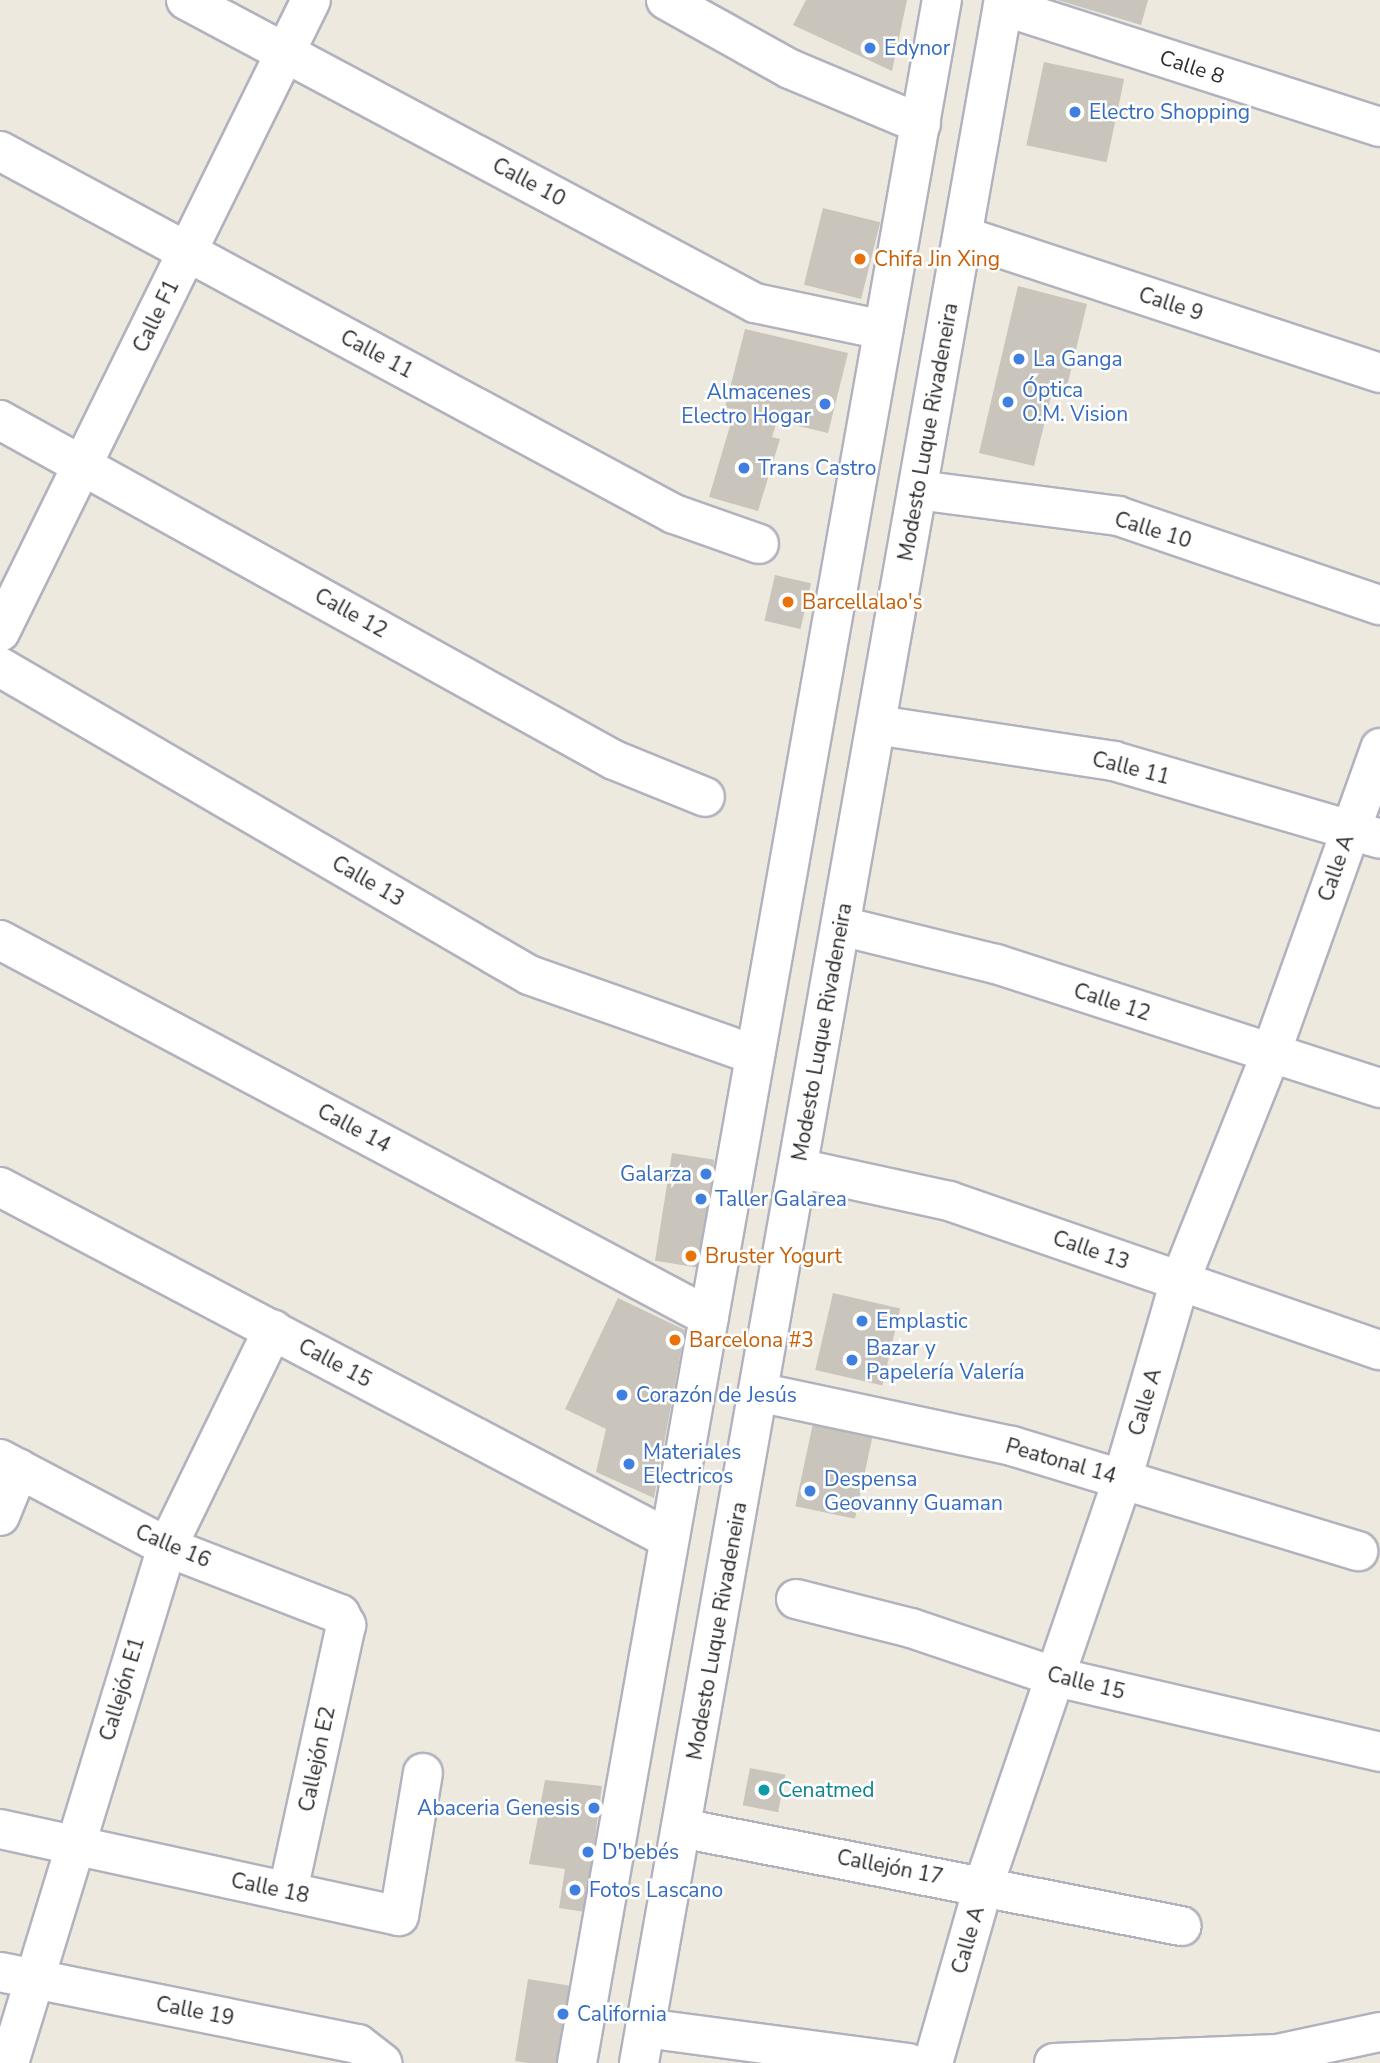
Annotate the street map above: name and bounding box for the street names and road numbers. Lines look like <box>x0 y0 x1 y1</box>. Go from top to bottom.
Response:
street label: Calle 8 <box>1157 45 1227 89</box>
street label: Calle 10 <box>488 152 570 212</box>
street label: Calle F1 <box>128 275 184 357</box>
street label: Calle 9 <box>1136 282 1206 326</box>
street label: Modesto Luque Rivadeneira <box>893 301 963 563</box>
street label: Calle 11 <box>336 324 418 384</box>
street label: Calle 10 <box>1112 506 1194 554</box>
street label: Calle 12 <box>310 583 392 643</box>
street label: Calle 11 <box>1090 746 1172 790</box>
street label: Calle A <box>1313 831 1359 905</box>
street label: Calle 13 <box>327 850 409 912</box>
street label: Modesto Luque Rivadeneira <box>787 901 857 1163</box>
street label: Calle 12 <box>1071 978 1153 1026</box>
street label: Calle 14 <box>313 1098 395 1158</box>
street label: Calle 13 <box>1050 1225 1132 1275</box>
street label: Calle 15 <box>294 1333 376 1393</box>
street label: Calle A <box>1123 1365 1167 1439</box>
street label: Peatonal 14 <box>1003 1433 1119 1489</box>
street label: Modesto Luque Rivadeneira <box>682 1500 752 1762</box>
street label: Calle 16 <box>132 1519 214 1573</box>
street label: Callejón E1 <box>94 1634 150 1744</box>
street label: Calle 15 <box>1045 1661 1127 1705</box>
street label: Callejón E2 <box>294 1704 340 1814</box>
street label: Callejón 17 <box>835 1844 945 1890</box>
street label: Calle 18 <box>229 1867 311 1909</box>
street label: Calle A <box>946 1903 990 1977</box>
street label: Calle 19 <box>154 1991 236 2031</box>

